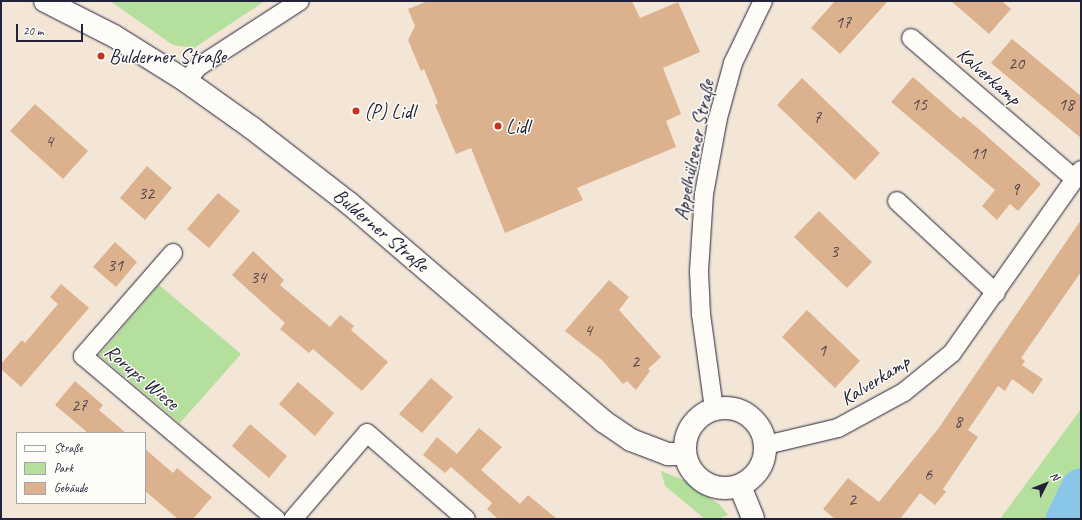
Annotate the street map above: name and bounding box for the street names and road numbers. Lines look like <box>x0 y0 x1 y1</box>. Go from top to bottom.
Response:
street label: Kalverkamp <box>952 42 1026 110</box>
street label: Appelhülsener Straße <box>669 77 719 223</box>
street label: Bulderner Straße <box>328 183 434 277</box>
street label: Rorups Wiese <box>100 339 184 415</box>
street label: Kalverkamp <box>836 349 914 411</box>

